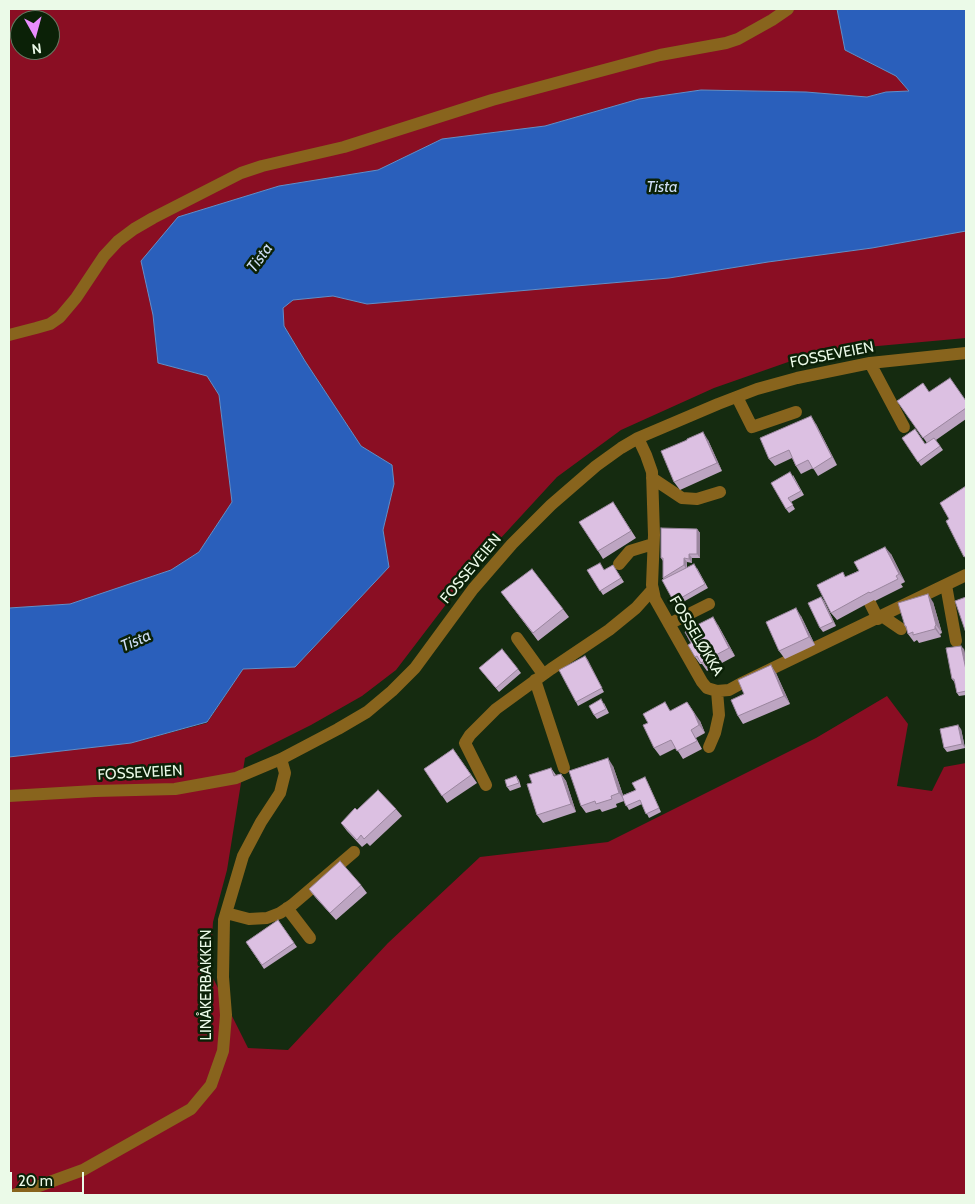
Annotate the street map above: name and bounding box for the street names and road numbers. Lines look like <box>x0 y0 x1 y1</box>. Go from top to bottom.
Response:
street label: FOSSEVEIEN <box>788 338 876 372</box>
street label: FOSSEVEIEN <box>437 531 505 607</box>
street label: FOSSELØKKA <box>665 593 727 679</box>
street label: FOSSEVEIEN <box>97 762 183 784</box>
street label: LINÅKERBAKKEN <box>198 929 216 1041</box>

